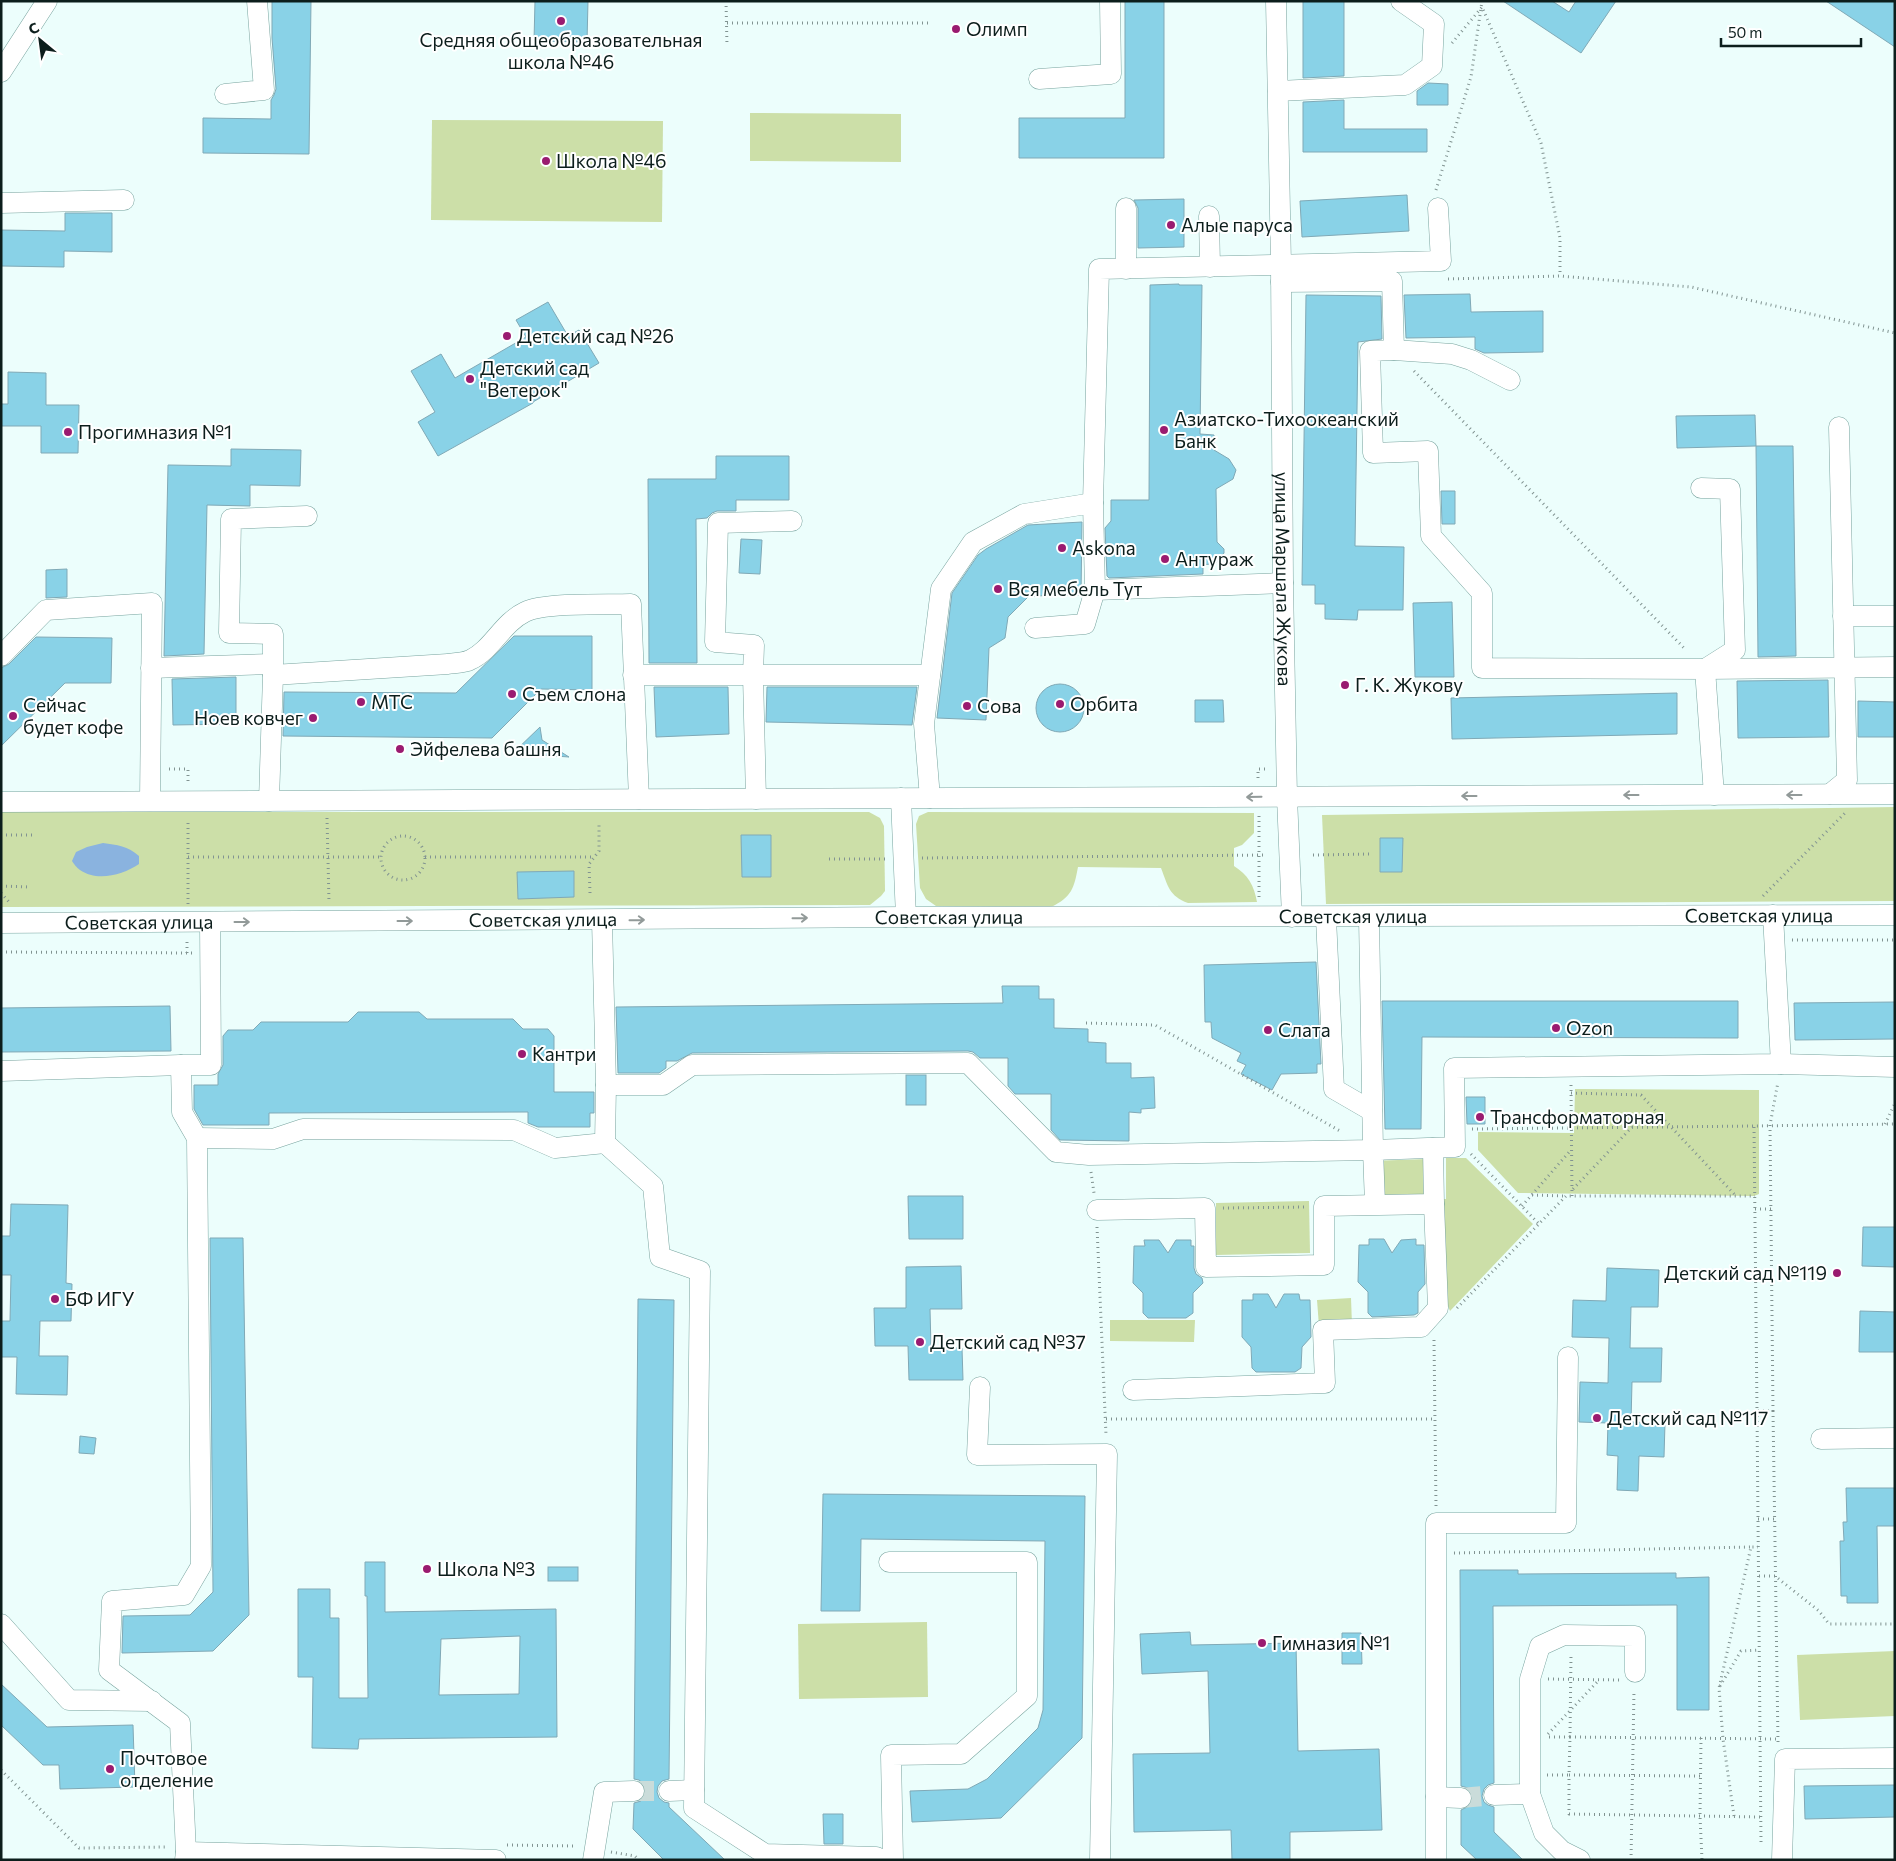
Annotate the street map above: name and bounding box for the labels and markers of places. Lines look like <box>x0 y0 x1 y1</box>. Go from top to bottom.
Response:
marker: Средняя общеобразовательная школа №46 <box>555 15 567 27</box>
place label: Олимп <box>966 17 1027 40</box>
marker: Олимп <box>950 23 962 35</box>
place label: Средняя общеобразовательная школа №46 <box>419 28 703 73</box>
place label: Школа №46 <box>556 149 666 172</box>
marker: Школа №46 <box>540 155 552 167</box>
place label: Алые паруса <box>1181 213 1293 236</box>
marker: Алые паруса <box>1165 219 1177 231</box>
place label: Детский сад №26 <box>517 324 674 347</box>
marker: Детский сад №26 <box>501 330 513 342</box>
place label: Детский сад "Ветерок" <box>480 356 589 401</box>
marker: Детский сад "Ветерок" <box>464 373 476 385</box>
place label: Азиатско-Тихоокеанский Банк <box>1174 407 1399 452</box>
place label: Прогимназия №1 <box>78 420 232 443</box>
marker: Азиатско-Тихоокеанский Банк <box>1158 424 1170 436</box>
marker: Прогимназия №1 <box>62 426 74 438</box>
place label: Askona <box>1072 536 1136 559</box>
marker: Askona <box>1056 542 1068 554</box>
place label: Антураж <box>1175 547 1254 570</box>
marker: Антураж <box>1159 553 1171 565</box>
place label: Вся мебель Тут <box>1008 577 1142 600</box>
marker: Вся мебель Тут <box>992 583 1004 595</box>
place label: Г. К. Жукову <box>1355 673 1463 696</box>
marker: Г. К. Жукову <box>1339 679 1351 691</box>
place label: Съем слона <box>522 682 626 705</box>
marker: Съем слона <box>506 688 518 700</box>
place label: МТС <box>371 690 413 713</box>
place label: Орбита <box>1070 692 1138 715</box>
place label: Сейчас будет кофе <box>23 693 123 738</box>
place label: Сова <box>977 694 1021 717</box>
marker: МТС <box>355 696 367 708</box>
marker: Орбита <box>1054 698 1066 710</box>
marker: Сова <box>961 700 973 712</box>
place label: Ноев ковчег <box>194 706 303 729</box>
marker: Сейчас будет кофе <box>7 710 19 722</box>
marker: Ноев ковчег <box>307 712 319 724</box>
place label: Эйфелева башня <box>410 737 562 760</box>
marker: Эйфелева башня <box>394 743 406 755</box>
place label: Ozon <box>1566 1016 1613 1039</box>
place label: Слата <box>1278 1018 1331 1041</box>
marker: Ozon <box>1550 1022 1562 1034</box>
marker: Слата <box>1262 1024 1274 1036</box>
place label: Кантри <box>532 1042 596 1065</box>
marker: Кантри <box>516 1048 528 1060</box>
place label: Трансформаторная <box>1490 1105 1665 1128</box>
marker: Трансформаторная <box>1474 1111 1486 1123</box>
place label: Детский сад №119 <box>1664 1261 1827 1284</box>
marker: Детский сад №119 <box>1831 1267 1843 1279</box>
place label: БФ ИГУ <box>65 1287 135 1310</box>
marker: БФ ИГУ <box>49 1293 61 1305</box>
place label: Детский сад №37 <box>930 1330 1086 1353</box>
marker: Детский сад №37 <box>914 1336 926 1348</box>
place label: Детский сад №117 <box>1607 1406 1768 1429</box>
marker: Детский сад №117 <box>1591 1412 1603 1424</box>
place label: Школа №3 <box>437 1557 535 1580</box>
marker: Школа №3 <box>421 1563 433 1575</box>
place label: Гимназия №1 <box>1272 1631 1390 1654</box>
marker: Гимназия №1 <box>1256 1637 1268 1649</box>
place label: Почтовое отделение <box>120 1746 214 1791</box>
marker: Почтовое отделение <box>104 1763 116 1775</box>

